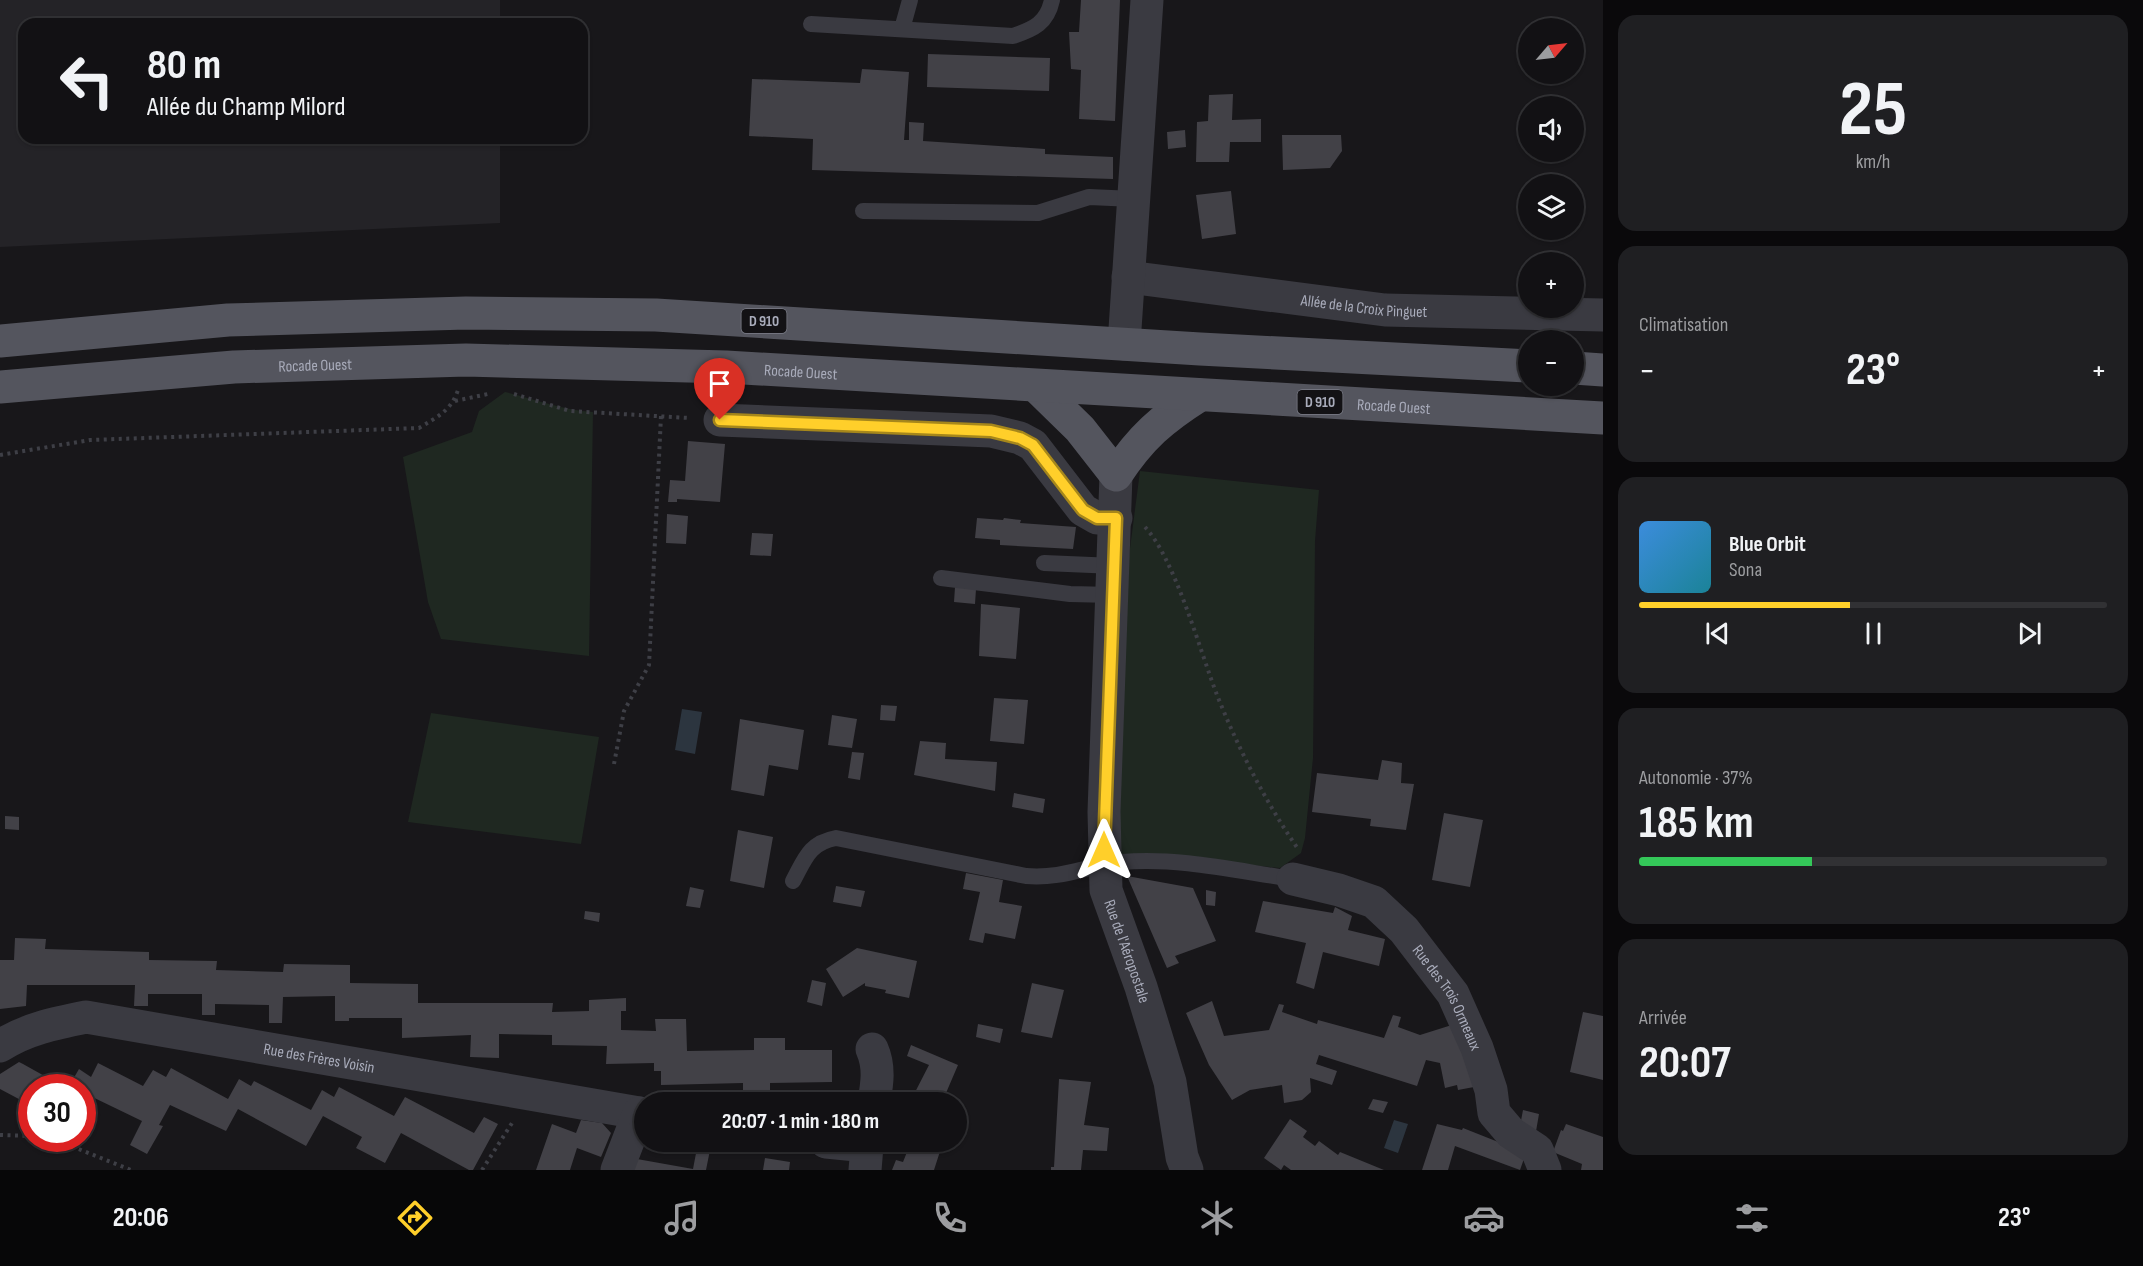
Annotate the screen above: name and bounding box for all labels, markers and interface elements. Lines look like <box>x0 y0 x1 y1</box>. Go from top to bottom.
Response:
north arrow <box>1518 18 1584 84</box>
map controls <box>1518 18 1584 396</box>
text: 80 m <box>147 40 221 91</box>
icon: left <box>48 42 126 120</box>
text: 25 <box>1839 64 1907 157</box>
text: Allée du Champ Milord <box>147 91 346 123</box>
button: sound <box>1518 96 1584 162</box>
text: km/h <box>1856 150 1890 174</box>
button: layers <box>1518 174 1584 240</box>
button: + <box>1518 252 1584 318</box>
street label: Allée de la Croix Pinguet <box>1299 291 1428 322</box>
road number: D 910 <box>742 309 786 333</box>
text: Climatisation <box>1639 313 1728 337</box>
button: − <box>1518 330 1584 396</box>
text: 23° <box>1846 343 1900 398</box>
text: − <box>1639 351 1655 391</box>
text: + <box>2091 351 2107 391</box>
street label: Rocade Ouest <box>278 355 352 377</box>
pin <box>694 358 745 420</box>
street label: Rocade Ouest <box>763 361 838 384</box>
icon: arrive <box>703 367 736 400</box>
road number: D 910 <box>1298 390 1342 414</box>
street label: Rocade Ouest <box>1356 396 1431 419</box>
text: Blue Orbit <box>1729 531 1806 558</box>
text: Sona <box>1729 558 1762 582</box>
icon: previous <box>1701 617 1734 650</box>
icon: pause <box>1857 617 1890 650</box>
icon: next <box>2013 617 2046 650</box>
text: Autonomie · 37% <box>1639 766 1753 790</box>
text: 185 km <box>1639 796 1754 851</box>
position arrow <box>1072 818 1136 882</box>
street label: Rue de l'Aéropostale <box>1099 897 1153 1005</box>
street label: Rue des Trois Ormeaux <box>1408 941 1485 1053</box>
text: Arrivée <box>1639 1006 1687 1030</box>
text: 20:07 <box>1639 1036 1731 1091</box>
street label: Rue des Frères Voisin <box>262 1040 376 1078</box>
speed limit sign: 30 <box>18 1074 96 1152</box>
text: 20:07 · 1 min · 180 m <box>722 1108 879 1135</box>
icon: directions <box>394 1197 436 1239</box>
icon: music <box>661 1197 703 1239</box>
icon: phone <box>929 1197 971 1239</box>
icon: climate <box>1196 1197 1238 1239</box>
icon: car <box>1463 1197 1505 1239</box>
icon: filters <box>1731 1197 1773 1239</box>
text: 20:06 <box>113 1202 169 1234</box>
text: 23° <box>1998 1202 2030 1234</box>

